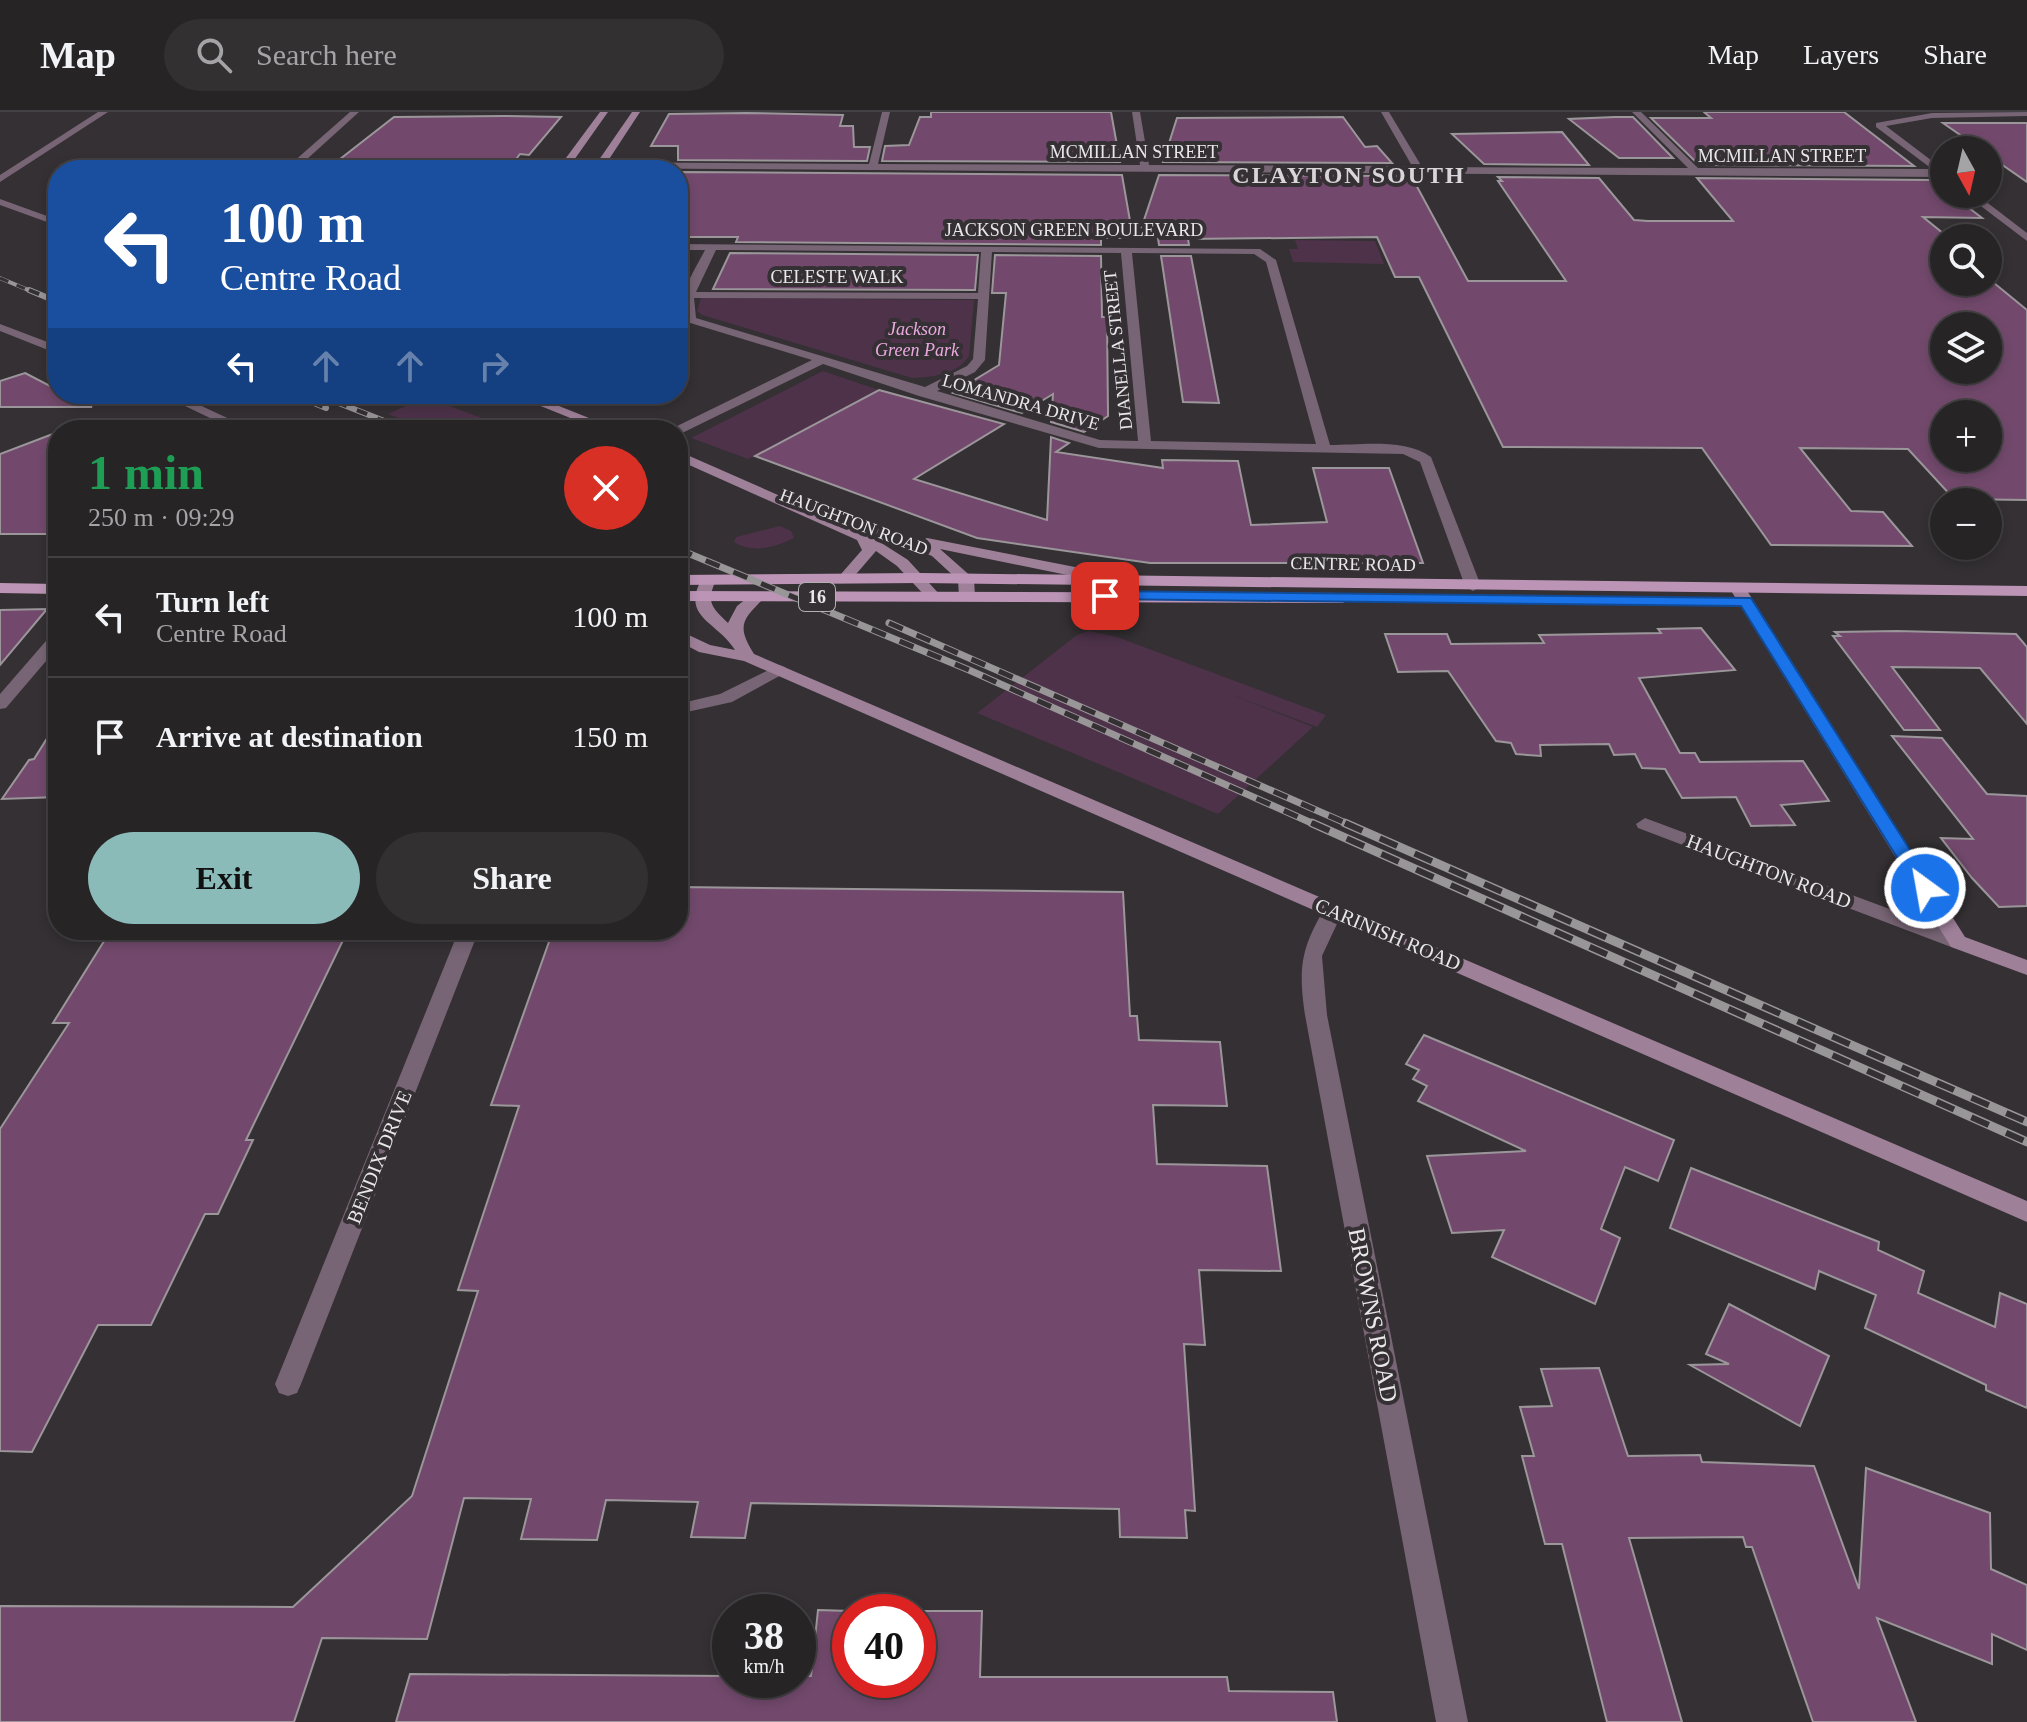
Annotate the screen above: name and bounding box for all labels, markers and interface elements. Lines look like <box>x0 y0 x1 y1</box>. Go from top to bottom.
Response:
search box <box>164 19 724 91</box>
icon: search <box>192 33 236 77</box>
text: Map <box>40 34 116 76</box>
text: Search here <box>256 38 397 71</box>
text: Map <box>1708 39 1759 70</box>
text: Layers <box>1803 39 1879 70</box>
text: Share <box>1923 39 1987 70</box>
north arrow <box>1930 136 2002 208</box>
map controls <box>1930 136 2002 560</box>
street label: MCMILLAN STREET <box>1050 142 1218 162</box>
street label: MCMILLAN STREET <box>1698 146 1866 166</box>
district label: CLAYTON SOUTH <box>1232 162 1466 188</box>
icon: left <box>88 192 192 296</box>
text: 100 m <box>220 192 365 254</box>
street label: JACKSON GREEN BOULEVARD <box>945 220 1203 240</box>
button: search <box>1930 224 2002 296</box>
text: Centre Road <box>220 258 401 298</box>
street label: CELESTE WALK <box>770 267 904 287</box>
street label: DIANELLA STREET <box>1100 269 1136 431</box>
button: layers <box>1930 312 2002 384</box>
park label: Jackson Green Park <box>875 319 960 360</box>
icon: left <box>220 344 264 388</box>
icon: ahead <box>304 344 348 388</box>
icon: ahead <box>388 344 432 388</box>
icon: right <box>472 344 516 388</box>
street label: LOMANDRA DRIVE <box>940 370 1102 434</box>
button: + <box>1930 400 2002 472</box>
text: 1 min <box>88 446 204 499</box>
button: close <box>564 446 648 530</box>
street label: HAUGHTON ROAD <box>777 485 931 559</box>
button: − <box>1930 488 2002 560</box>
text: 250 m · 09:29 <box>88 503 235 532</box>
street label: CENTRE ROAD <box>1290 553 1416 575</box>
pin <box>1071 562 1139 630</box>
icon: arrive <box>1083 574 1127 618</box>
road number: 16 <box>799 583 835 611</box>
text: Turn left <box>156 585 269 618</box>
icon: left <box>88 595 132 639</box>
text: 100 m <box>572 600 648 633</box>
text: Centre Road <box>156 619 287 648</box>
icon: arrive <box>88 715 132 759</box>
text: Arrive at destination <box>156 720 423 753</box>
text: 150 m <box>572 720 648 753</box>
street label: HAUGHTON ROAD <box>1684 829 1854 913</box>
button: Exit <box>88 832 360 924</box>
button: Share <box>376 832 648 924</box>
position arrow <box>1883 846 1967 930</box>
street label: CARINISH ROAD <box>1312 893 1464 975</box>
street label: BENDIX DRIVE <box>342 1087 416 1227</box>
street label: BROWNS ROAD <box>1343 1226 1403 1404</box>
speed limit sign: 40 <box>832 1594 936 1698</box>
text: 38 <box>744 1613 784 1658</box>
text: km/h <box>743 1655 785 1677</box>

